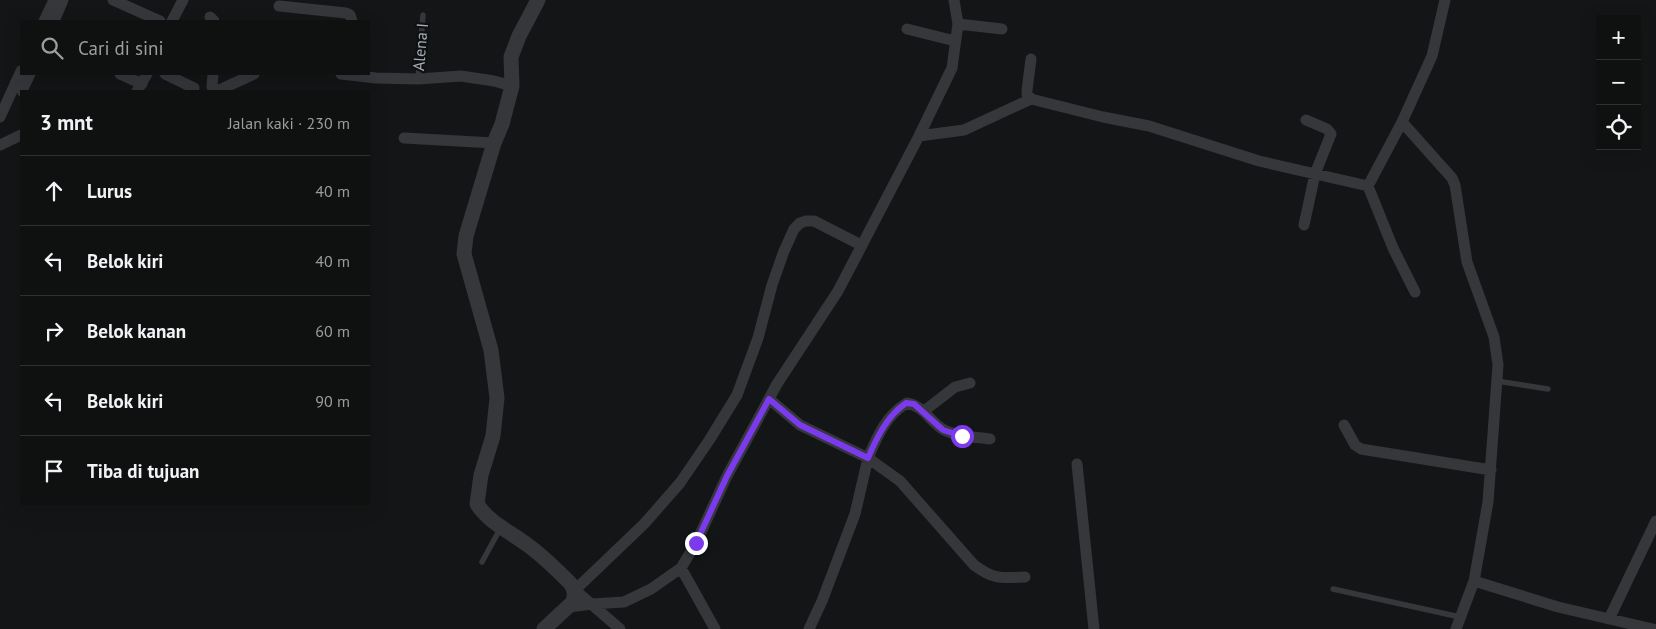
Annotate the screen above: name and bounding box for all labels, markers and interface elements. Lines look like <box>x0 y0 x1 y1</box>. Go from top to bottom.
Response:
map controls <box>1596 15 1641 150</box>
button: + <box>1596 15 1641 60</box>
search box <box>20 20 370 75</box>
street label: Alena I <box>408 22 432 72</box>
icon: search <box>38 34 66 62</box>
text: Cari di sini <box>78 36 164 60</box>
button: − <box>1596 60 1641 105</box>
button: locate <box>1596 105 1641 150</box>
text: 3 mnt <box>40 109 93 136</box>
text: Jalan kaki · 230 m <box>228 113 350 133</box>
icon: ahead <box>40 177 68 205</box>
text: Lurus <box>87 179 132 203</box>
text: 40 m <box>315 181 350 201</box>
icon: left <box>40 247 68 275</box>
text: Belok kiri <box>87 249 163 273</box>
text: 40 m <box>315 251 350 271</box>
icon: right <box>40 317 68 345</box>
text: Belok kanan <box>87 319 186 343</box>
text: 60 m <box>315 321 350 341</box>
icon: left <box>40 387 68 415</box>
text: Belok kiri <box>87 389 163 413</box>
text: 90 m <box>315 391 350 411</box>
route start <box>951 425 974 448</box>
icon: arrive <box>40 457 68 485</box>
text: Tiba di tujuan <box>87 459 199 483</box>
route end <box>685 532 708 555</box>

